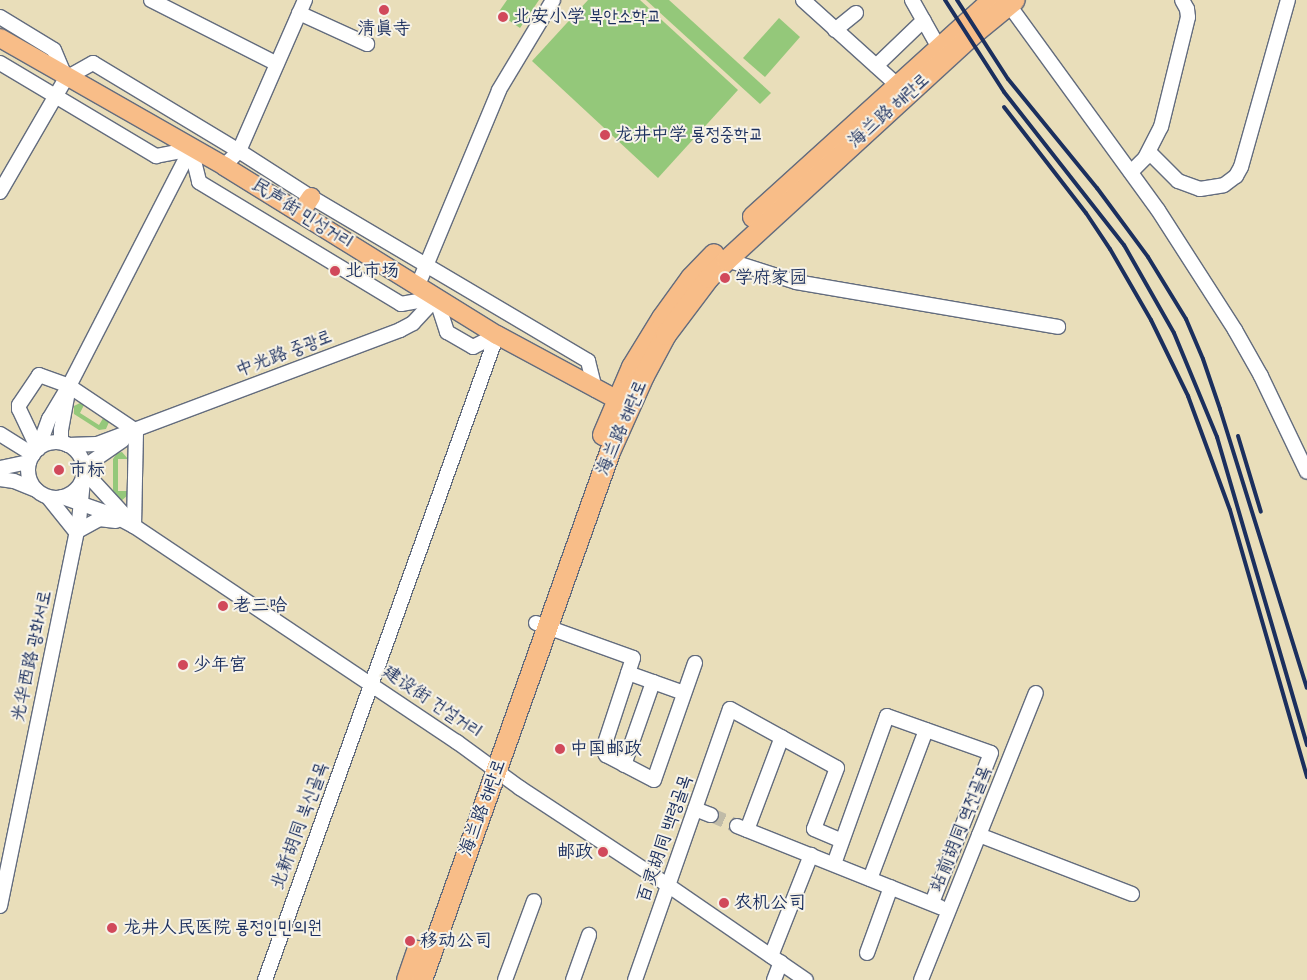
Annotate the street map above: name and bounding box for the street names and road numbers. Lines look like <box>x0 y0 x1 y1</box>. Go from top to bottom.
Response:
street label: 海兰路 해란로 <box>844 69 934 153</box>
street label: 民声街 민성거리 <box>247 174 357 254</box>
street label: 中光路 중광로 <box>233 326 335 382</box>
street label: 海兰路 해란로 <box>592 377 652 479</box>
street label: 光华西路 광화서로 <box>8 588 56 724</box>
street label: 建设街 건설거리 <box>378 661 486 743</box>
street label: 海兰路 해란로 <box>456 757 510 859</box>
street label: 北新胡同 북신골목 <box>267 759 333 893</box>
street label: 站前胡同 역전골목 <box>926 763 996 895</box>
street label: 百灵胡同 백령골목 <box>633 772 697 906</box>

